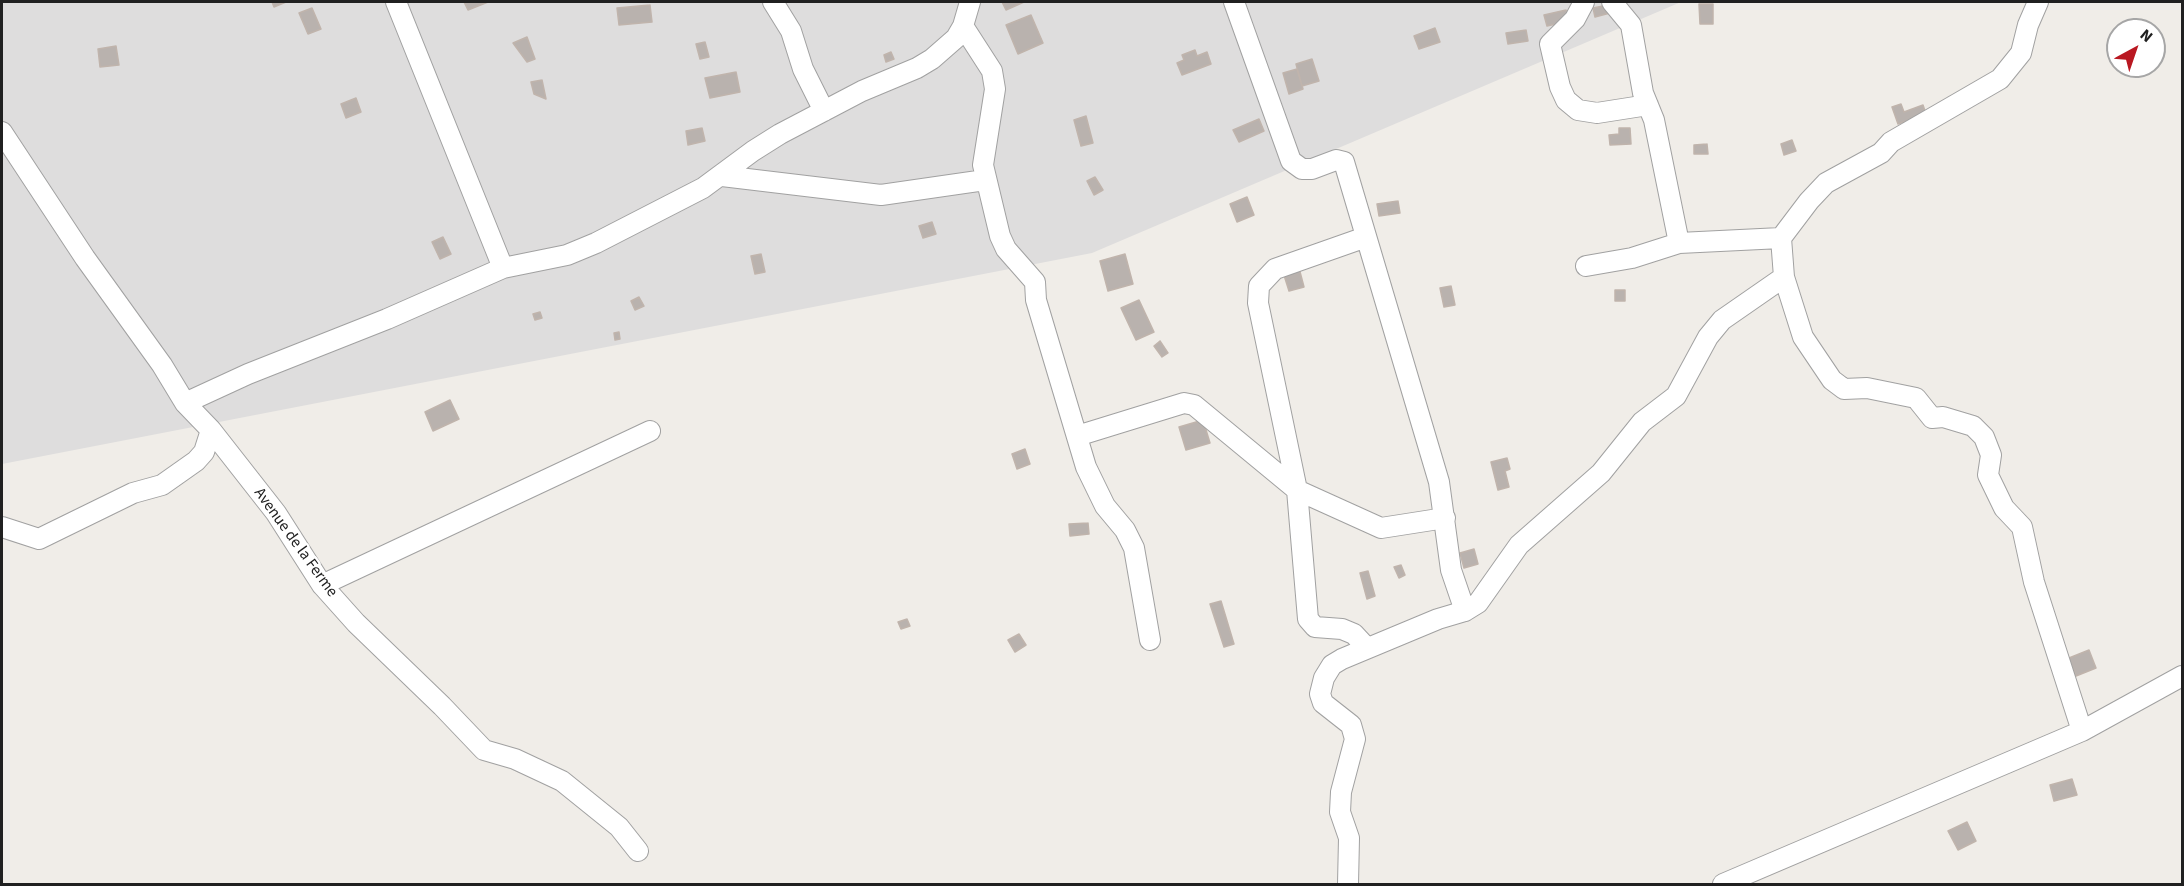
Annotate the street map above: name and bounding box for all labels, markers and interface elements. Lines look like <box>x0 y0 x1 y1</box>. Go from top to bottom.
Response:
north arrow <box>2106 18 2166 78</box>
text: N <box>2135 24 2157 48</box>
street label: Avenue de la Ferme <box>249 485 341 601</box>

